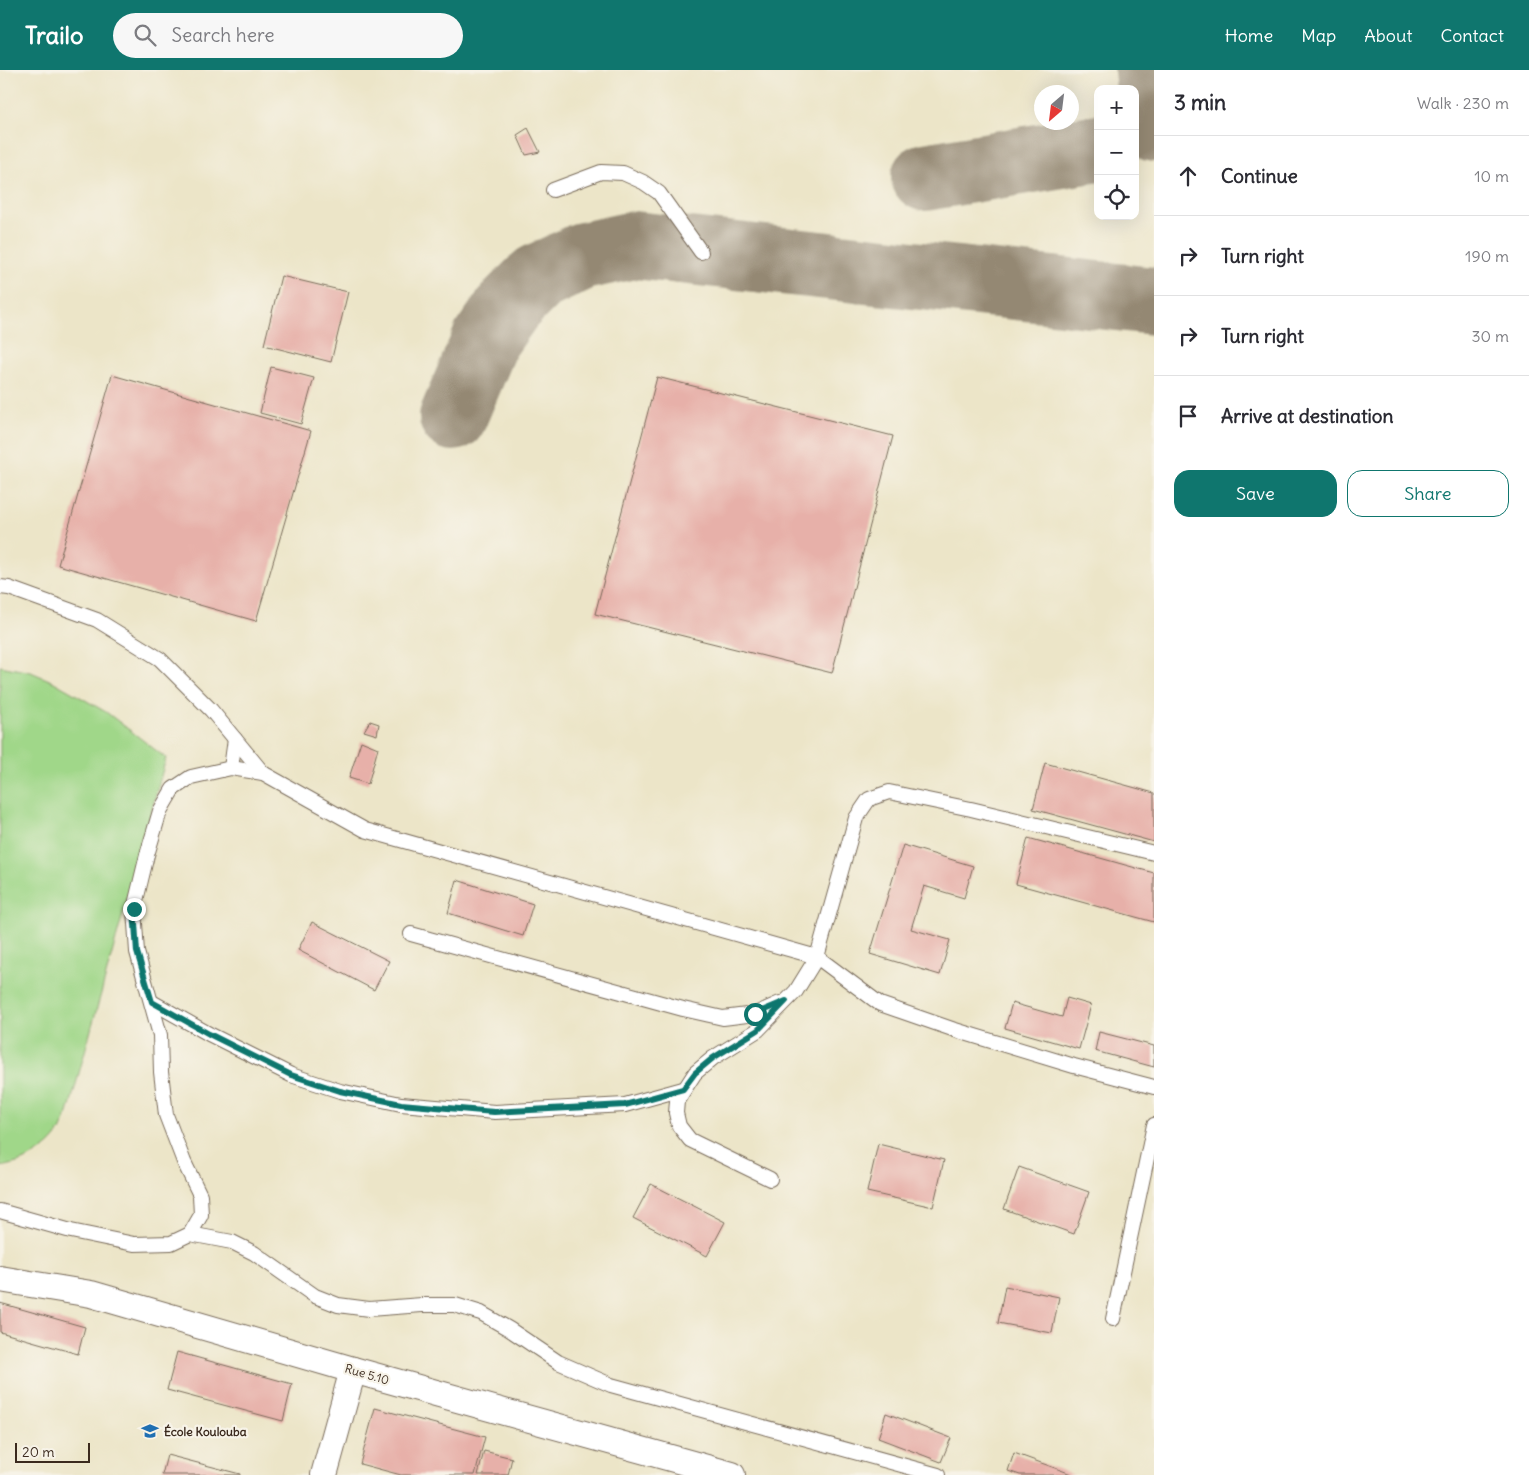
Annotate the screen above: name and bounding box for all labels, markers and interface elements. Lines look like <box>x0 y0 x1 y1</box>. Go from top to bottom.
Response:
search box <box>113 13 463 58</box>
text: Trailo <box>25 20 83 50</box>
icon: search <box>131 21 159 49</box>
text: Search here <box>171 23 274 47</box>
text: Home <box>1225 24 1273 47</box>
text: Map <box>1301 24 1336 47</box>
text: About <box>1364 24 1412 47</box>
text: Contact <box>1440 24 1504 47</box>
north arrow <box>1034 85 1079 130</box>
map controls <box>1094 85 1139 220</box>
button: + <box>1094 85 1139 130</box>
text: 3 min <box>1174 89 1226 116</box>
text: Walk · 230 m <box>1417 93 1509 113</box>
button: − <box>1094 130 1139 175</box>
icon: ahead <box>1174 162 1202 190</box>
text: Continue <box>1221 164 1298 188</box>
text: 10 m <box>1474 166 1509 186</box>
button: locate <box>1094 175 1139 220</box>
icon: right <box>1174 242 1202 270</box>
text: Turn right <box>1221 244 1304 268</box>
text: 190 m <box>1465 246 1509 266</box>
icon: right <box>1174 322 1202 350</box>
text: Turn right <box>1221 324 1304 348</box>
text: 30 m <box>1472 326 1509 346</box>
icon: arrive <box>1174 402 1202 430</box>
text: Arrive at destination <box>1221 404 1394 428</box>
button: Save <box>1174 470 1337 517</box>
button: Share <box>1347 470 1509 517</box>
route end <box>123 898 146 921</box>
route start <box>744 1003 767 1026</box>
street label: Rue 5.10 <box>343 1361 391 1387</box>
school or university icon: École Koulouba <box>140 1421 160 1441</box>
place label: École Koulouba <box>164 1424 247 1439</box>
scale bar <box>15 1440 90 1463</box>
text: 20 m <box>22 1443 55 1461</box>

